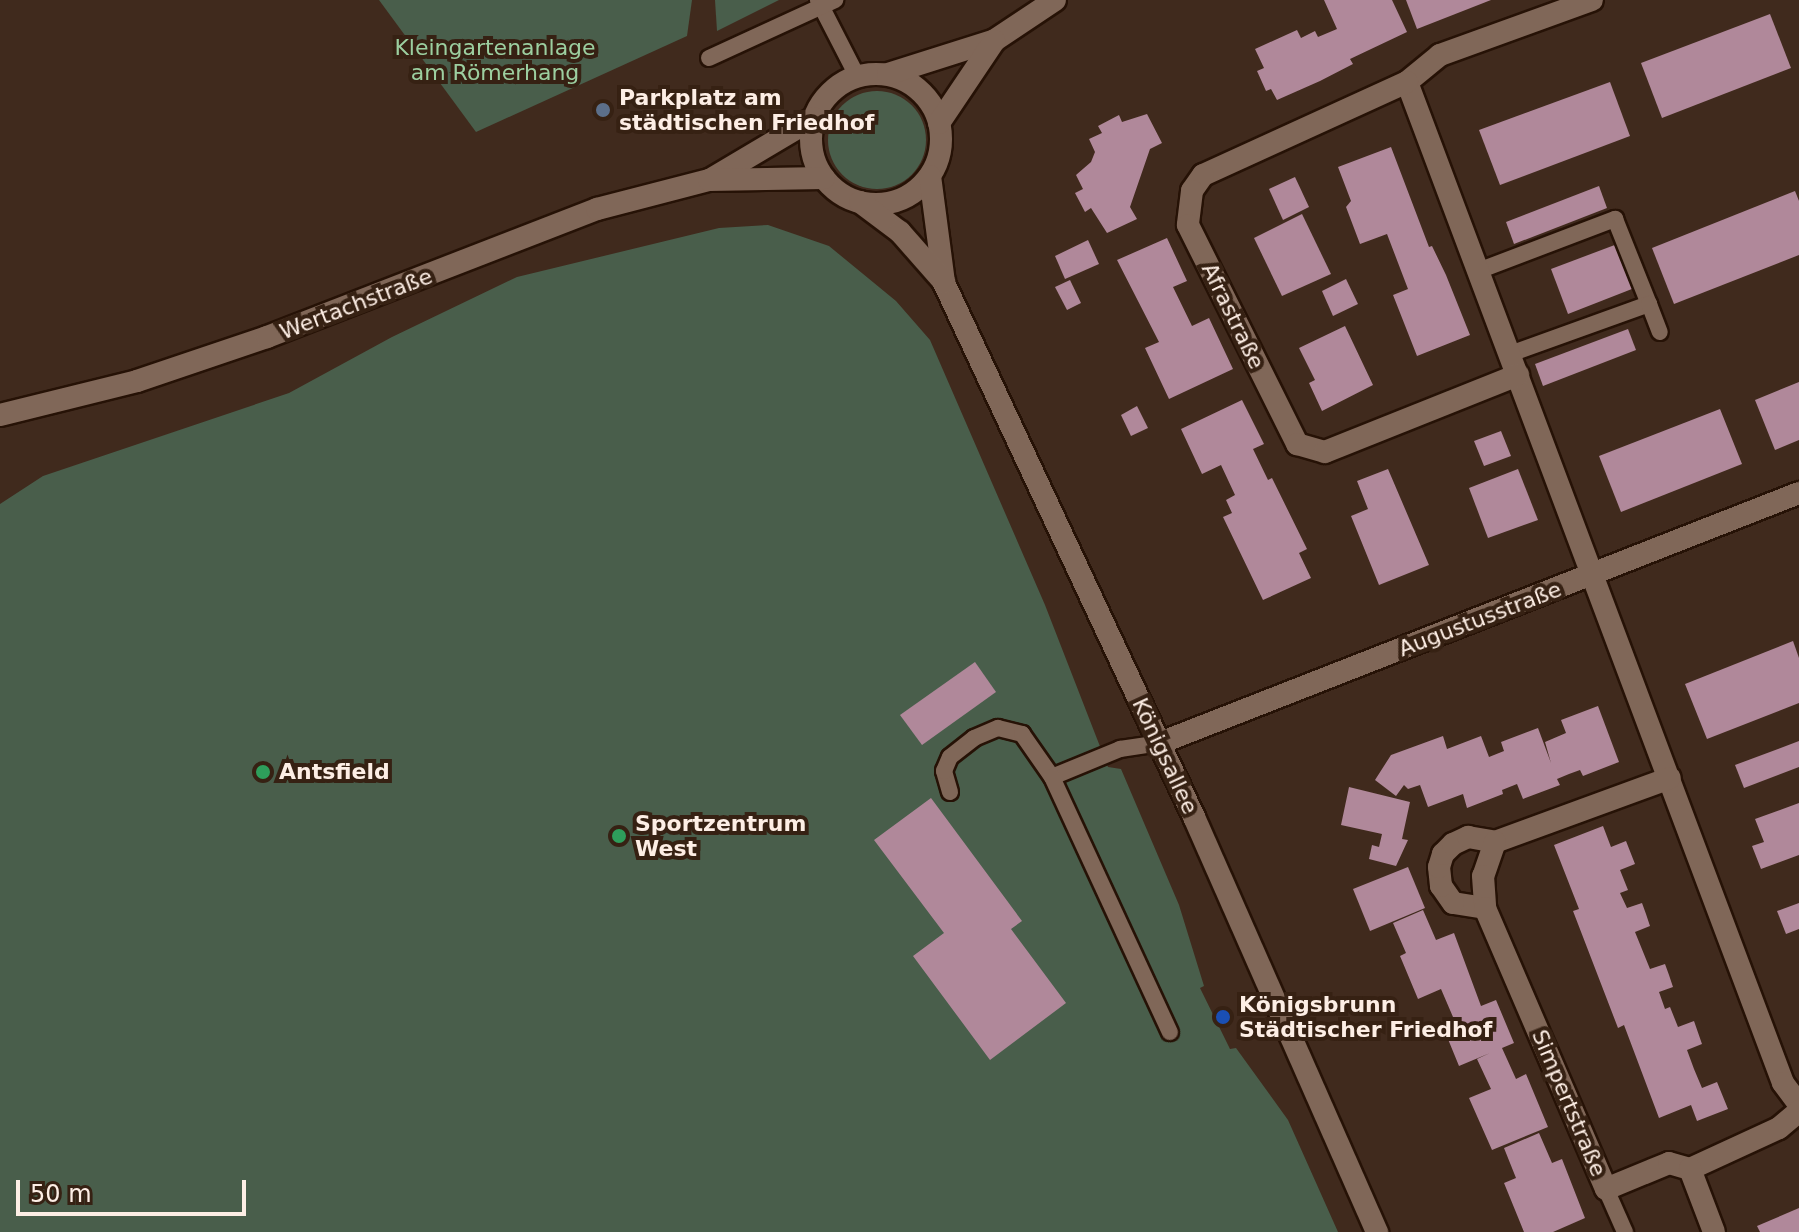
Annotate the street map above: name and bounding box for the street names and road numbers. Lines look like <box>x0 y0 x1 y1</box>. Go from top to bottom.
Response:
street label: Afrastraße <box>1196 259 1270 373</box>
street label: Wertachstraße <box>276 263 436 345</box>
street label: Augustusstraße <box>1395 576 1565 662</box>
street label: Königsallee <box>1127 694 1203 818</box>
street label: Simpertstraße <box>1526 1026 1612 1180</box>

